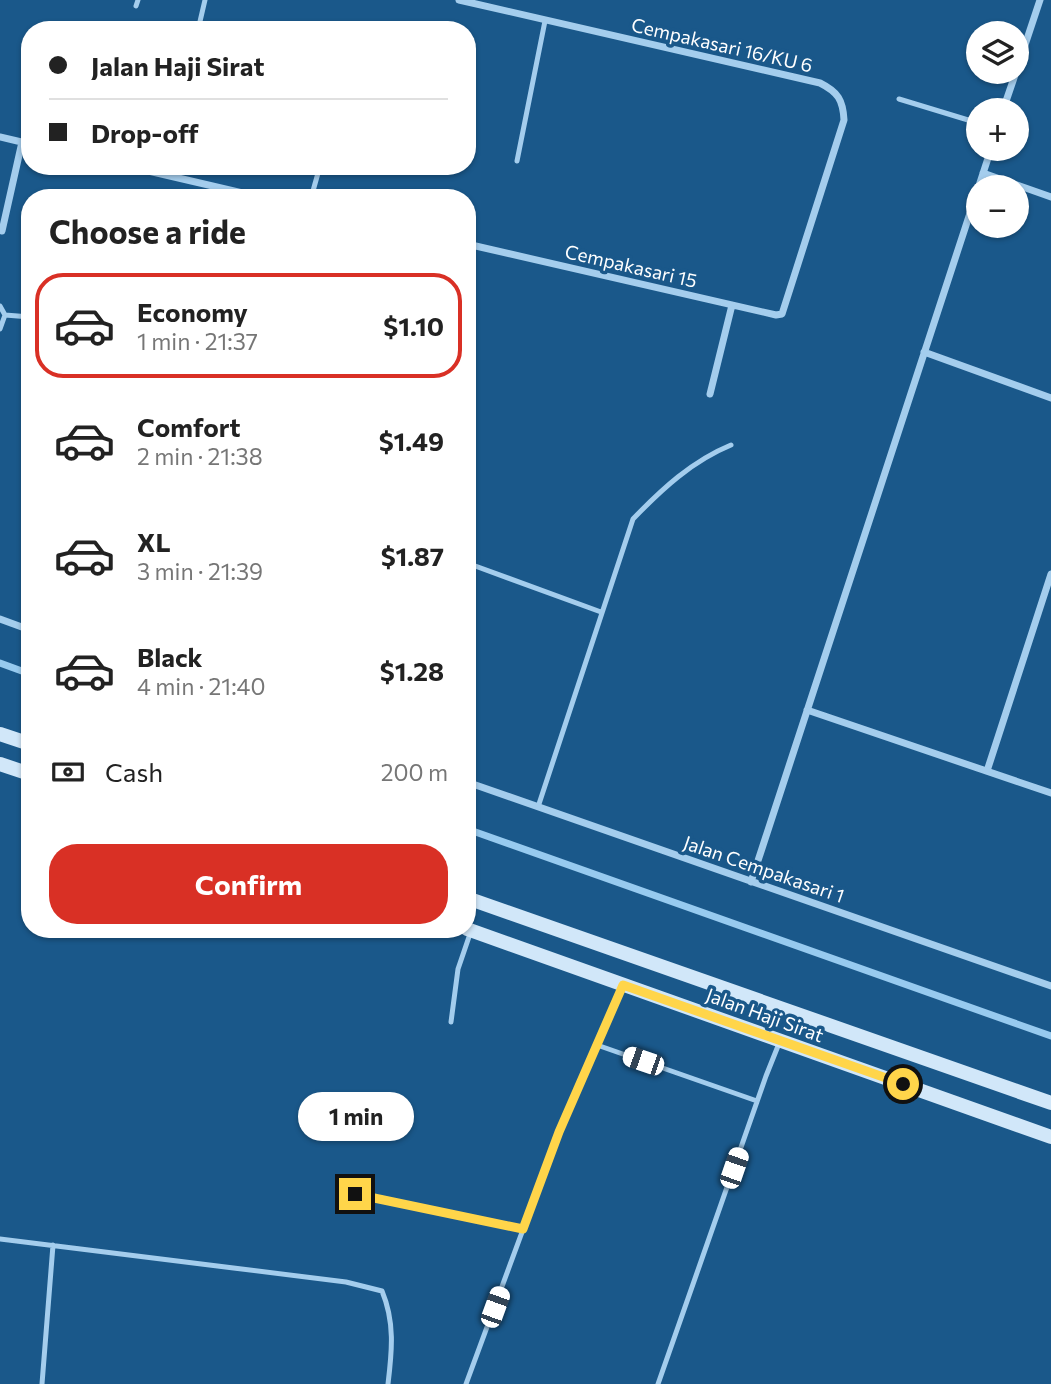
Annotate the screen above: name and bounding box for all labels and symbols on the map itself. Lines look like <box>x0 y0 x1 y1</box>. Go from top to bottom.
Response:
street label: Cempakasari 16/KU 6 <box>629 12 815 77</box>
street label: Cempakasari 15 <box>563 239 699 292</box>
street label: Jalan Cempakasari 1 <box>681 830 848 907</box>
street label: Jalan Haji Sirat <box>703 983 827 1047</box>
car <box>620 1044 667 1078</box>
route start <box>887 1068 919 1100</box>
callout: 1 min <box>297 1092 413 1142</box>
car <box>718 1145 751 1191</box>
route end <box>339 1178 371 1210</box>
car <box>478 1284 513 1330</box>

